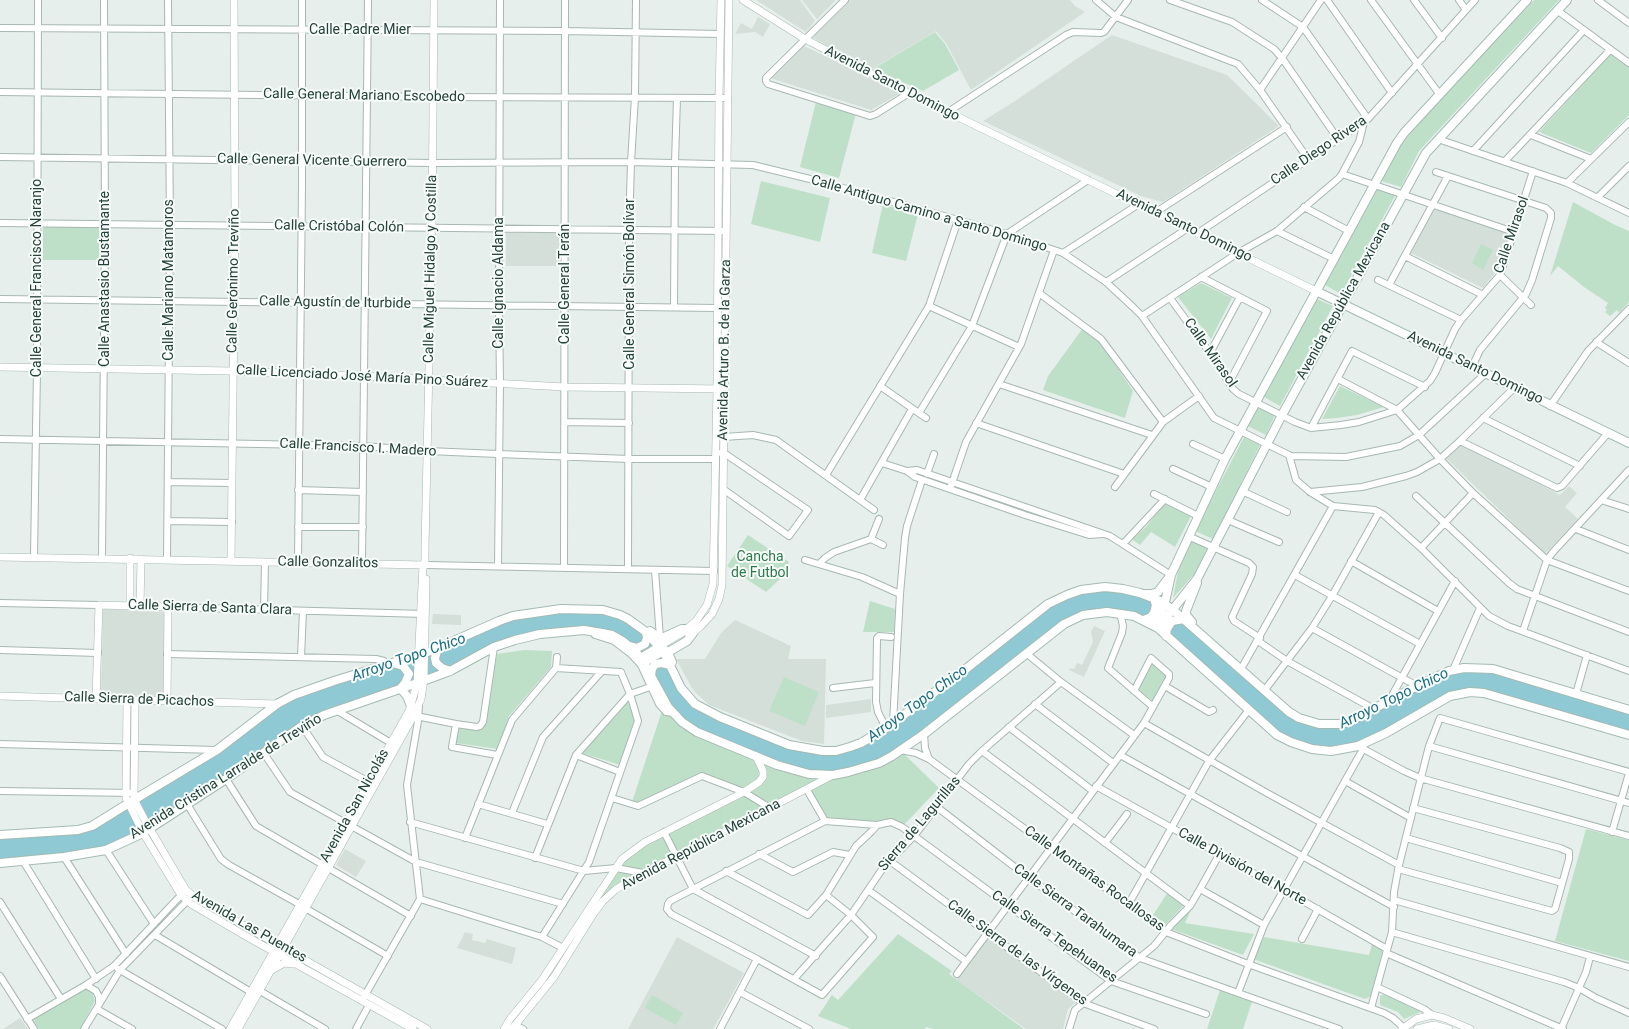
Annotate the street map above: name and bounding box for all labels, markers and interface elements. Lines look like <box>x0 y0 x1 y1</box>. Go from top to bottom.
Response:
street label: Calle Padre Mier <box>309 22 411 38</box>
street label: Avenida Santo Domingo <box>822 43 962 125</box>
street label: Calle General Mariano Escobedo <box>263 86 465 106</box>
street label: Calle Diego Rivera <box>1268 113 1370 189</box>
street label: Calle General Vicente Guerrero <box>217 151 407 171</box>
street label: Calle Antiguo Camino a Santo Domingo <box>809 172 1049 256</box>
street label: Calle Miguel Hidalgo y Costilla <box>421 175 441 363</box>
street label: Calle General Francisco Naranjo <box>29 179 45 377</box>
street label: Avenida Santo Domingo <box>1113 186 1255 266</box>
street label: Calle Anastasio Bustamante <box>97 191 113 367</box>
street label: Calle Mirasol <box>1491 194 1533 276</box>
street label: Calle General Simón Bolívar <box>622 198 638 370</box>
street label: Calle Mariano Matamoros <box>161 199 177 361</box>
street label: Calle Gerónimo Treviño <box>224 209 244 353</box>
street label: Calle Cristóbal Colón <box>274 217 404 237</box>
street label: Calle Ignacio Aldama <box>491 217 507 349</box>
street label: Avenida República Mexicana <box>1293 219 1395 383</box>
street label: Calle General Terán <box>557 224 573 344</box>
street label: Avenida Arturo B. de la Garza <box>715 259 735 441</box>
street label: Calle Agustín de Iturbide <box>259 293 411 313</box>
street label: Calle Mirasol <box>1180 315 1240 391</box>
street label: Avenida Santo Domingo <box>1404 328 1546 408</box>
street label: Calle Licenciado José María Pino Suárez <box>235 362 489 392</box>
street label: Calle Francisco I. Madero <box>279 435 437 461</box>
park label: Cancha de Futbol <box>731 549 789 582</box>
street label: Calle Gonzalitos <box>278 554 378 572</box>
street label: Calle Sierra de Santa Clara <box>128 597 292 619</box>
water label: Arroyo Topo Chico <box>350 630 468 686</box>
water label: Arroyo Topo Chico <box>864 662 972 746</box>
water label: Arroyo Topo Chico <box>1336 665 1452 733</box>
street label: Calle Sierra de Picachos <box>64 689 214 711</box>
street label: Avenida Cristina Larralde de Treviño <box>127 711 325 843</box>
street label: Avenida San Nicolás <box>317 746 393 866</box>
street label: Sierra de Lagurillas <box>875 773 965 875</box>
street label: Avenida República Mexicana <box>618 796 784 894</box>
street label: Calle Montañas Rocallosas <box>1021 823 1167 935</box>
street label: Calle División del Norte <box>1175 825 1309 909</box>
street label: Calle Sierra Tarahumara <box>1010 861 1140 961</box>
street label: Avenida Las Puentes <box>189 887 309 967</box>
street label: Calle Sierra Tepehuanes <box>988 887 1120 987</box>
street label: Calle Sierra de las Vírgenes <box>944 897 1090 1009</box>

